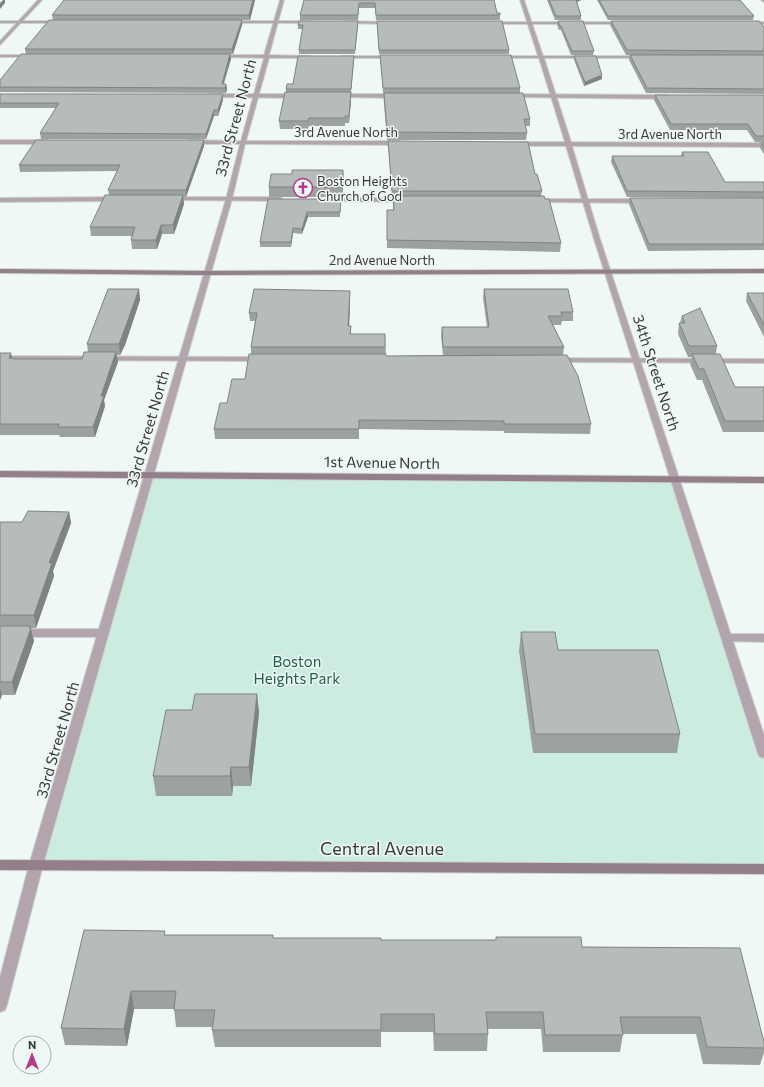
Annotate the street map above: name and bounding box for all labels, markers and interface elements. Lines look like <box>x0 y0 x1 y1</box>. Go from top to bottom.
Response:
street label: 33rd Street North <box>211 57 259 178</box>
street label: 3rd Avenue North <box>294 124 398 140</box>
street label: 3rd Avenue North <box>618 126 722 142</box>
place label: Boston Heights Church of God <box>317 173 408 204</box>
church icon: Boston Heights Church of God <box>292 177 314 199</box>
street label: 2nd Avenue North <box>329 252 435 268</box>
street label: 34th Street North <box>630 312 684 433</box>
street label: 33rd Street North <box>122 368 172 489</box>
street label: 1st Avenue North <box>324 452 440 472</box>
park label: Boston Heights Park <box>254 652 340 687</box>
street label: 33rd Street North <box>32 679 82 800</box>
street label: Central Avenue <box>320 837 444 859</box>
north arrow <box>12 1035 52 1075</box>
text: N <box>28 1038 36 1051</box>

